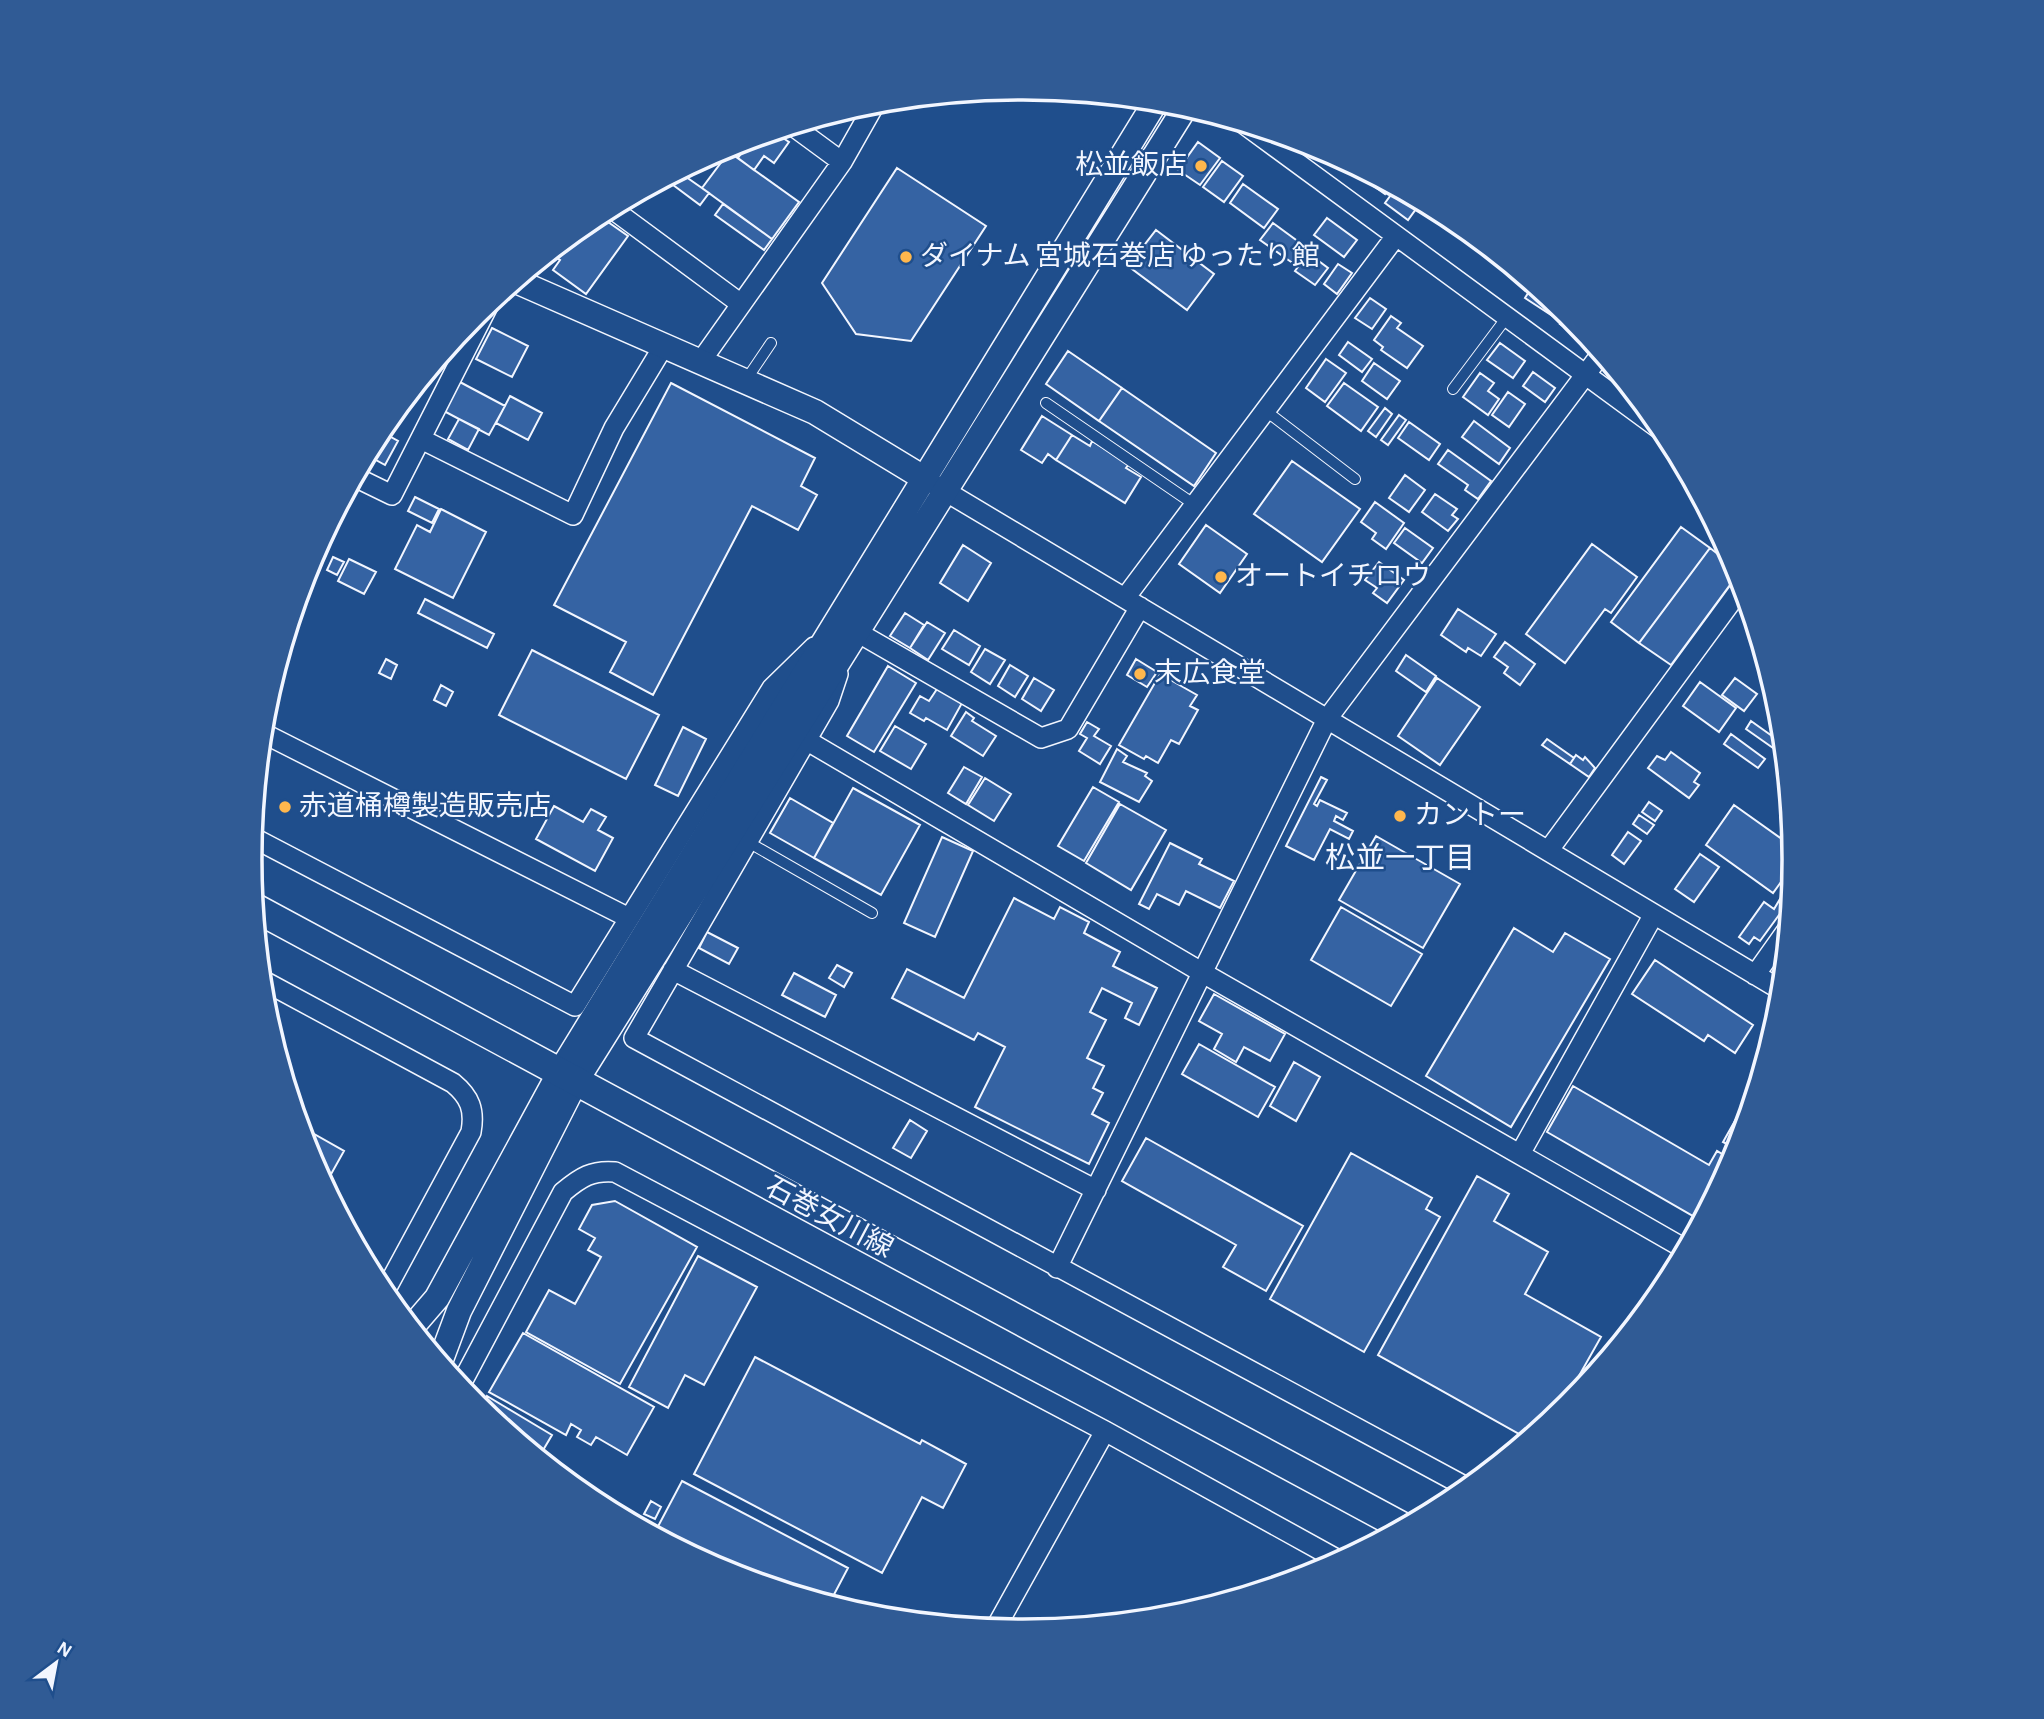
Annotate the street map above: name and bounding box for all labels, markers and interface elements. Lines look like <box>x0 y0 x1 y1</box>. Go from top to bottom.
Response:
place label: 松並飯店 <box>1075 150 1187 180</box>
marker: 松並飯店 <box>1193 158 1209 174</box>
place label: ダイナム 宮城石巻店 ゆったり館 <box>920 241 1320 271</box>
marker: ダイナム 宮城石巻店 ゆったり館 <box>898 249 914 265</box>
place label: オートイチロウ <box>1235 562 1431 591</box>
marker: オートイチロウ <box>1213 569 1229 585</box>
place label: 末広食堂 <box>1154 658 1266 688</box>
marker: 末広食堂 <box>1132 666 1148 682</box>
place label: 赤道桶樽製造販売店 <box>299 791 551 821</box>
marker: 赤道桶樽製造販売店 <box>277 799 293 815</box>
place label: カントー <box>1414 801 1526 830</box>
marker: カントー <box>1392 808 1408 824</box>
district label: 松並一丁目 <box>1325 842 1475 874</box>
street label: 石巻女川線 <box>761 1171 898 1263</box>
north arrow <box>21 1628 91 1698</box>
text: N <box>54 1638 75 1661</box>

